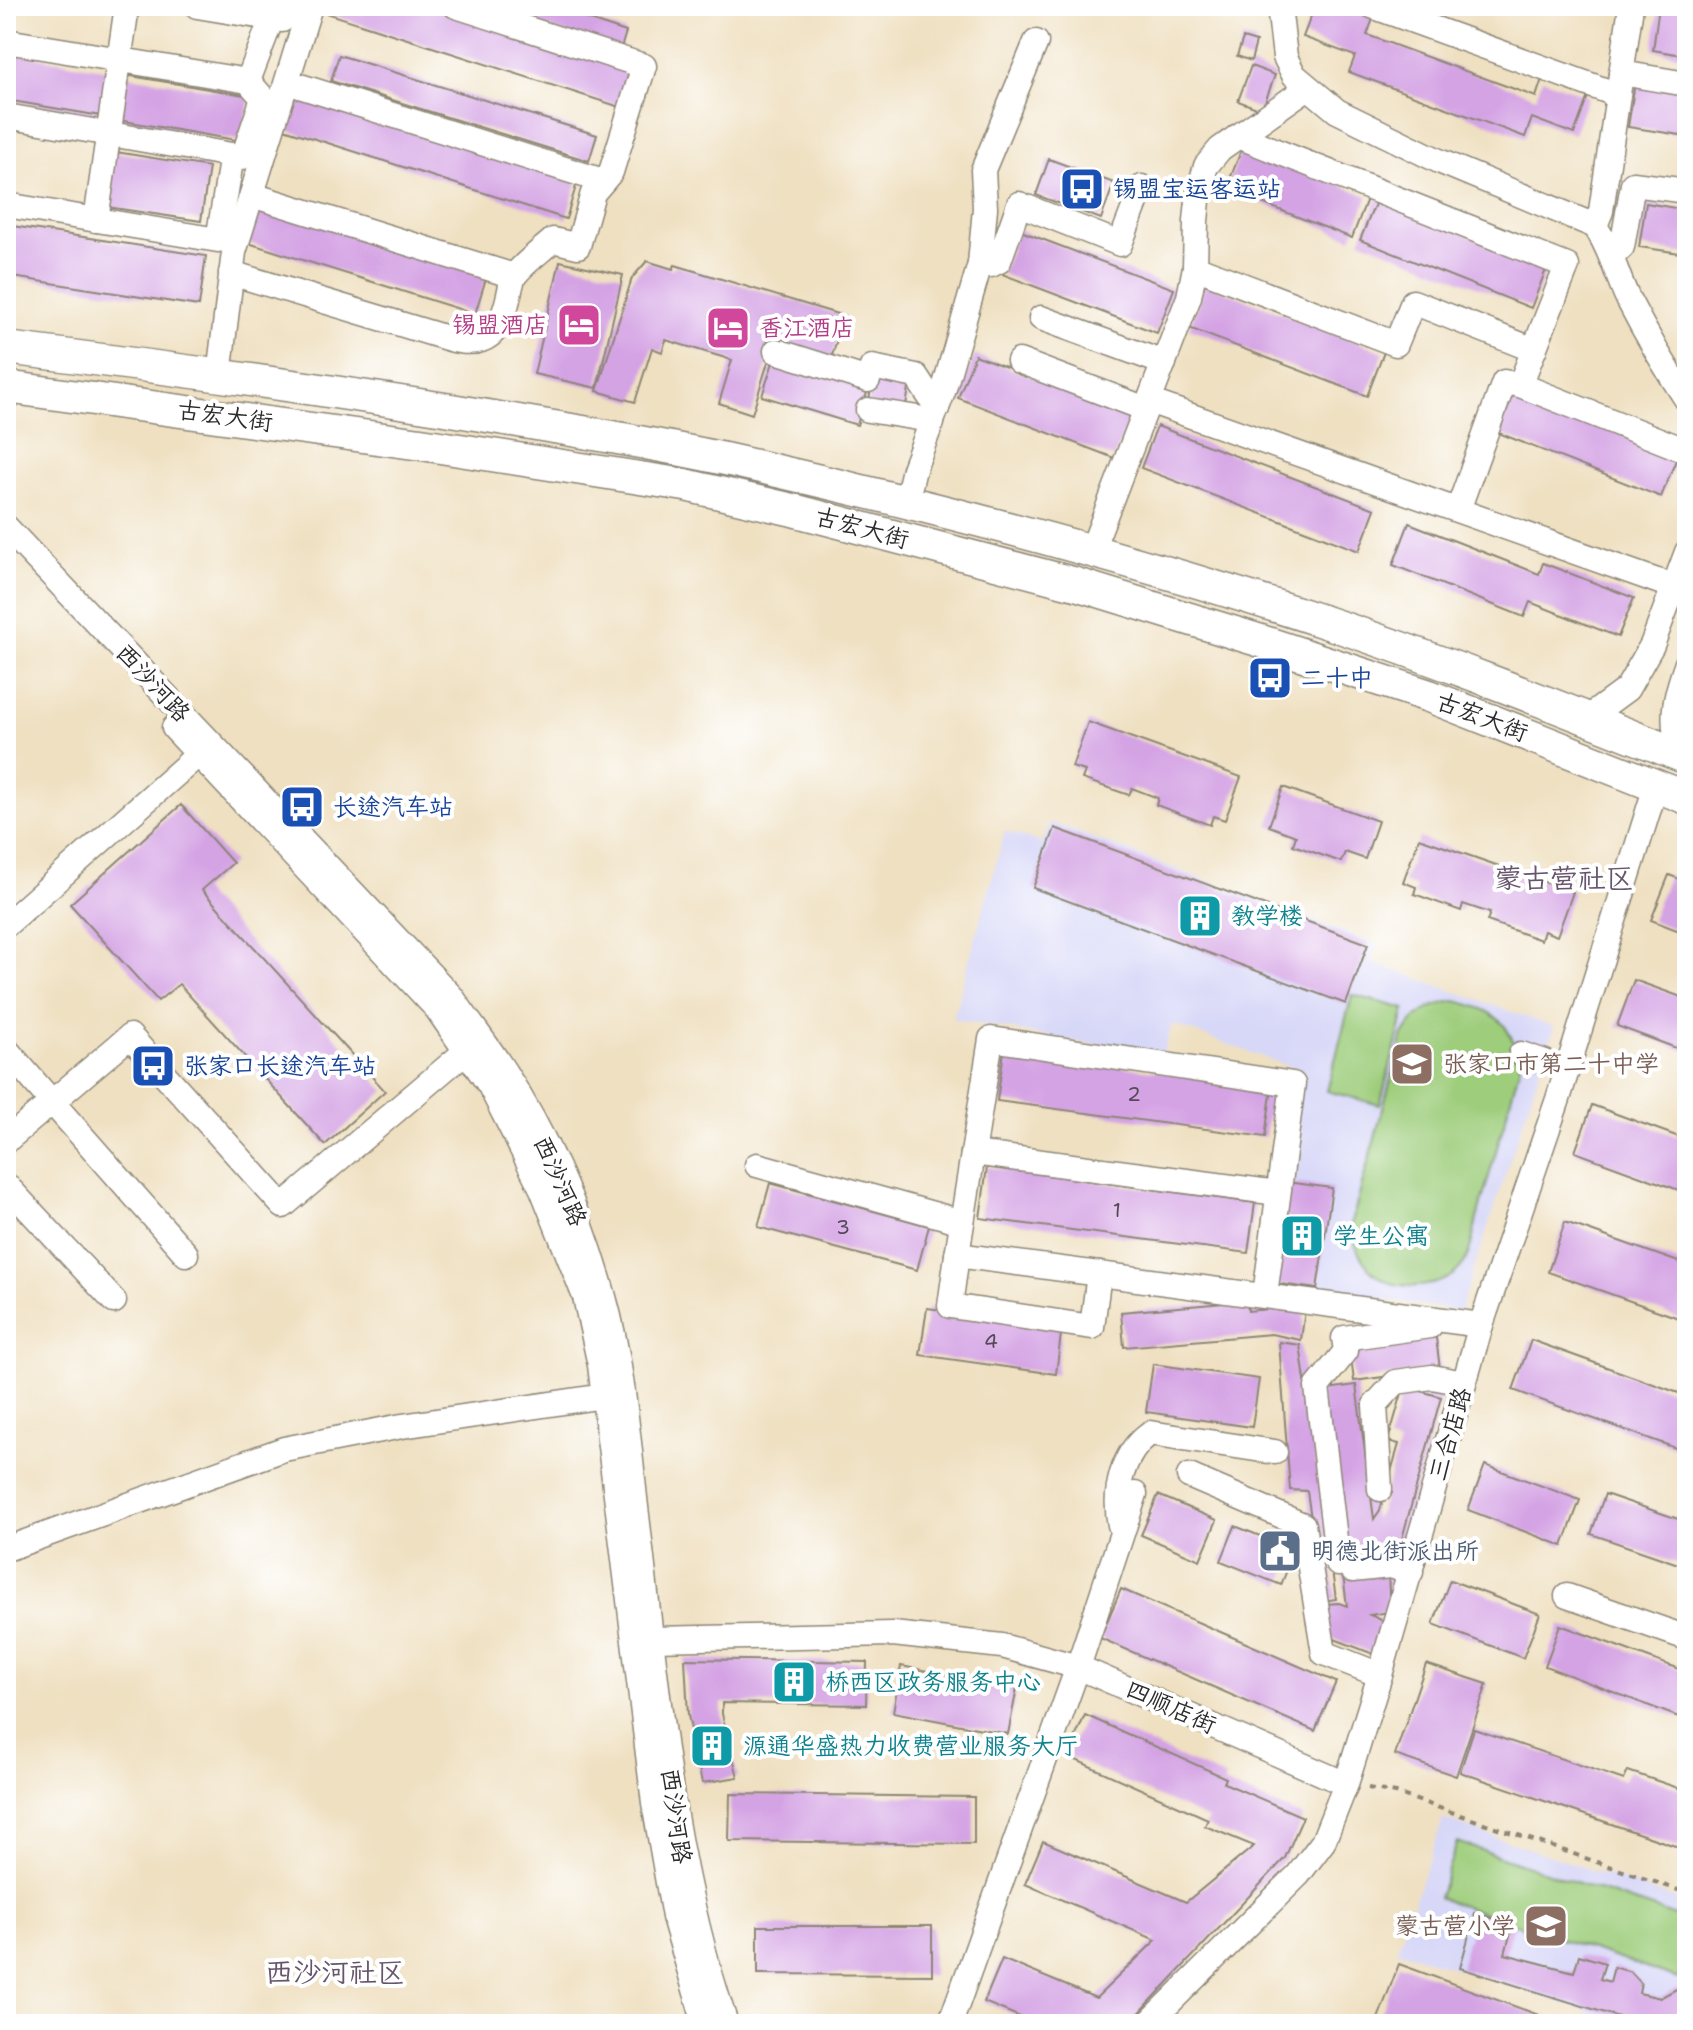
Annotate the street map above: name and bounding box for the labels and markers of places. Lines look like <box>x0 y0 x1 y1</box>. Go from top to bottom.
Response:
bus stop icon: 锡盟宝运客运站 <box>1058 165 1106 213</box>
place label: 锡盟宝运客运站 <box>1113 173 1281 205</box>
hotel icon: 锡盟酒店 <box>555 301 603 349</box>
hotel icon: 香江酒店 <box>704 304 752 352</box>
place label: 锡盟酒店 <box>452 309 548 341</box>
place label: 香江酒店 <box>759 312 855 344</box>
bus stop icon: 二十中 <box>1246 654 1294 702</box>
place label: 二十中 <box>1301 662 1373 694</box>
bus stop icon: 长途汽车站 <box>278 783 326 831</box>
place label: 长途汽车站 <box>333 791 453 823</box>
building icon: 教学楼 <box>1176 892 1224 940</box>
place label: 教学楼 <box>1231 900 1303 932</box>
school or university icon: 张家口市第二十中学 <box>1388 1040 1436 1088</box>
bus stop icon: 张家口长途汽车站 <box>129 1042 177 1090</box>
place label: 张家口市第二十中学 <box>1443 1048 1659 1080</box>
place label: 张家口长途汽车站 <box>184 1050 376 1082</box>
building icon: 学生公寓 <box>1278 1212 1326 1260</box>
place label: 学生公寓 <box>1333 1220 1429 1252</box>
public building icon: 明德北街派出所 <box>1256 1527 1304 1575</box>
place label: 明德北街派出所 <box>1311 1535 1479 1567</box>
building icon: 桥西区政务服务中心 <box>770 1658 818 1706</box>
place label: 桥西区政务服务中心 <box>825 1666 1041 1698</box>
building icon: 源通华盛热力收费营业服务大厅 <box>688 1722 736 1770</box>
place label: 源通华盛热力收费营业服务大厅 <box>743 1730 1079 1762</box>
school or university icon: 蒙古营小学 <box>1522 1902 1570 1950</box>
place label: 蒙古营小学 <box>1395 1910 1515 1942</box>

